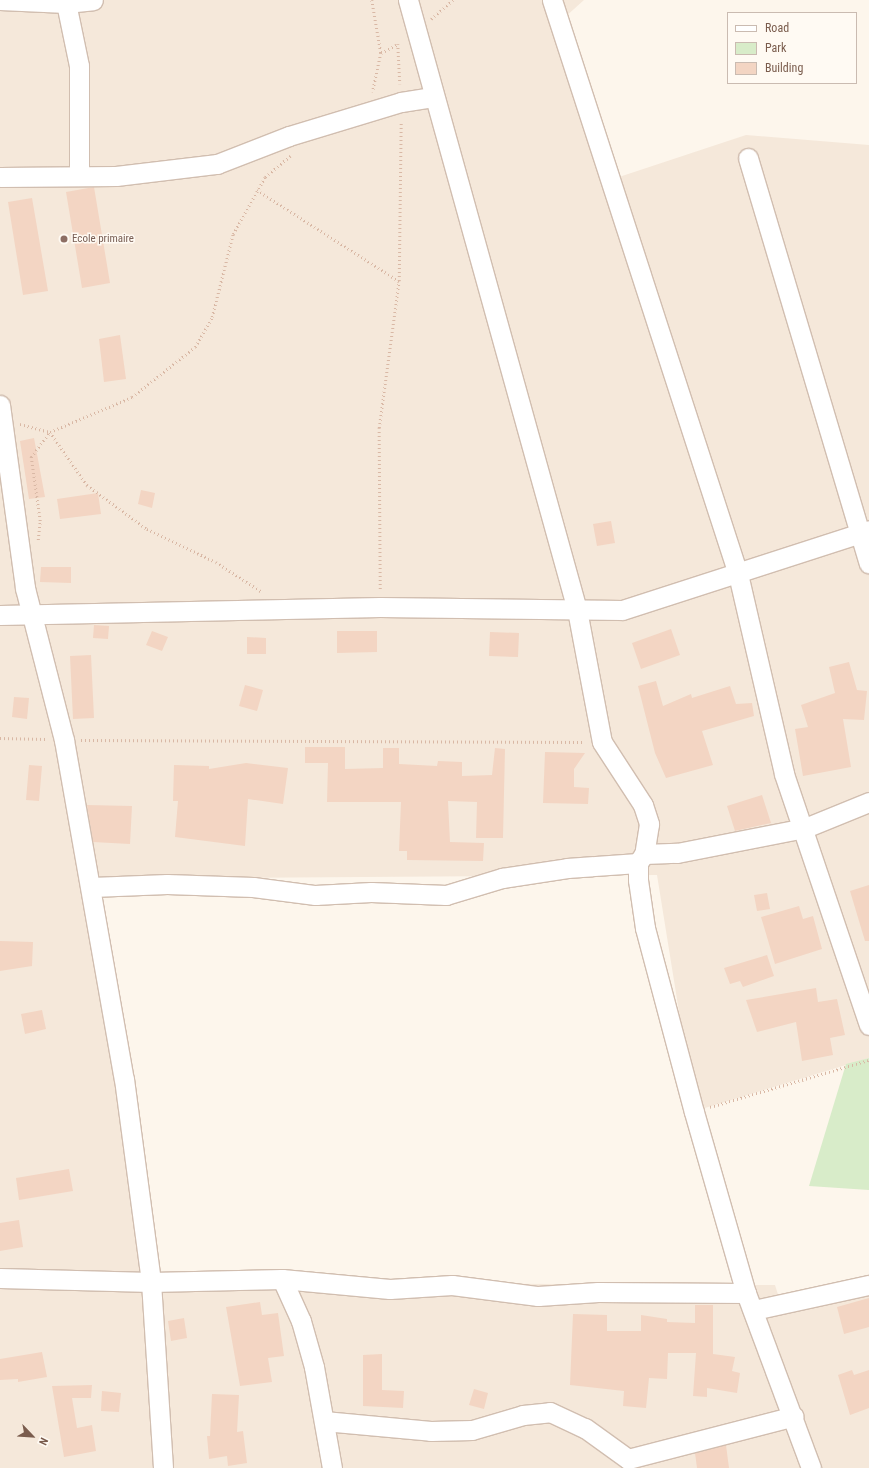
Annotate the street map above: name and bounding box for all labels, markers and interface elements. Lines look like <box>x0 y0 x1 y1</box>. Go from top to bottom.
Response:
legend <box>727 12 857 84</box>
text: Road <box>765 21 789 35</box>
text: Park <box>765 41 786 55</box>
text: Building <box>765 61 803 75</box>
place label: Ecole primaire <box>72 232 134 246</box>
marker: Ecole primaire <box>59 234 69 244</box>
north arrow <box>12 1416 52 1456</box>
text: N <box>36 1435 51 1447</box>

